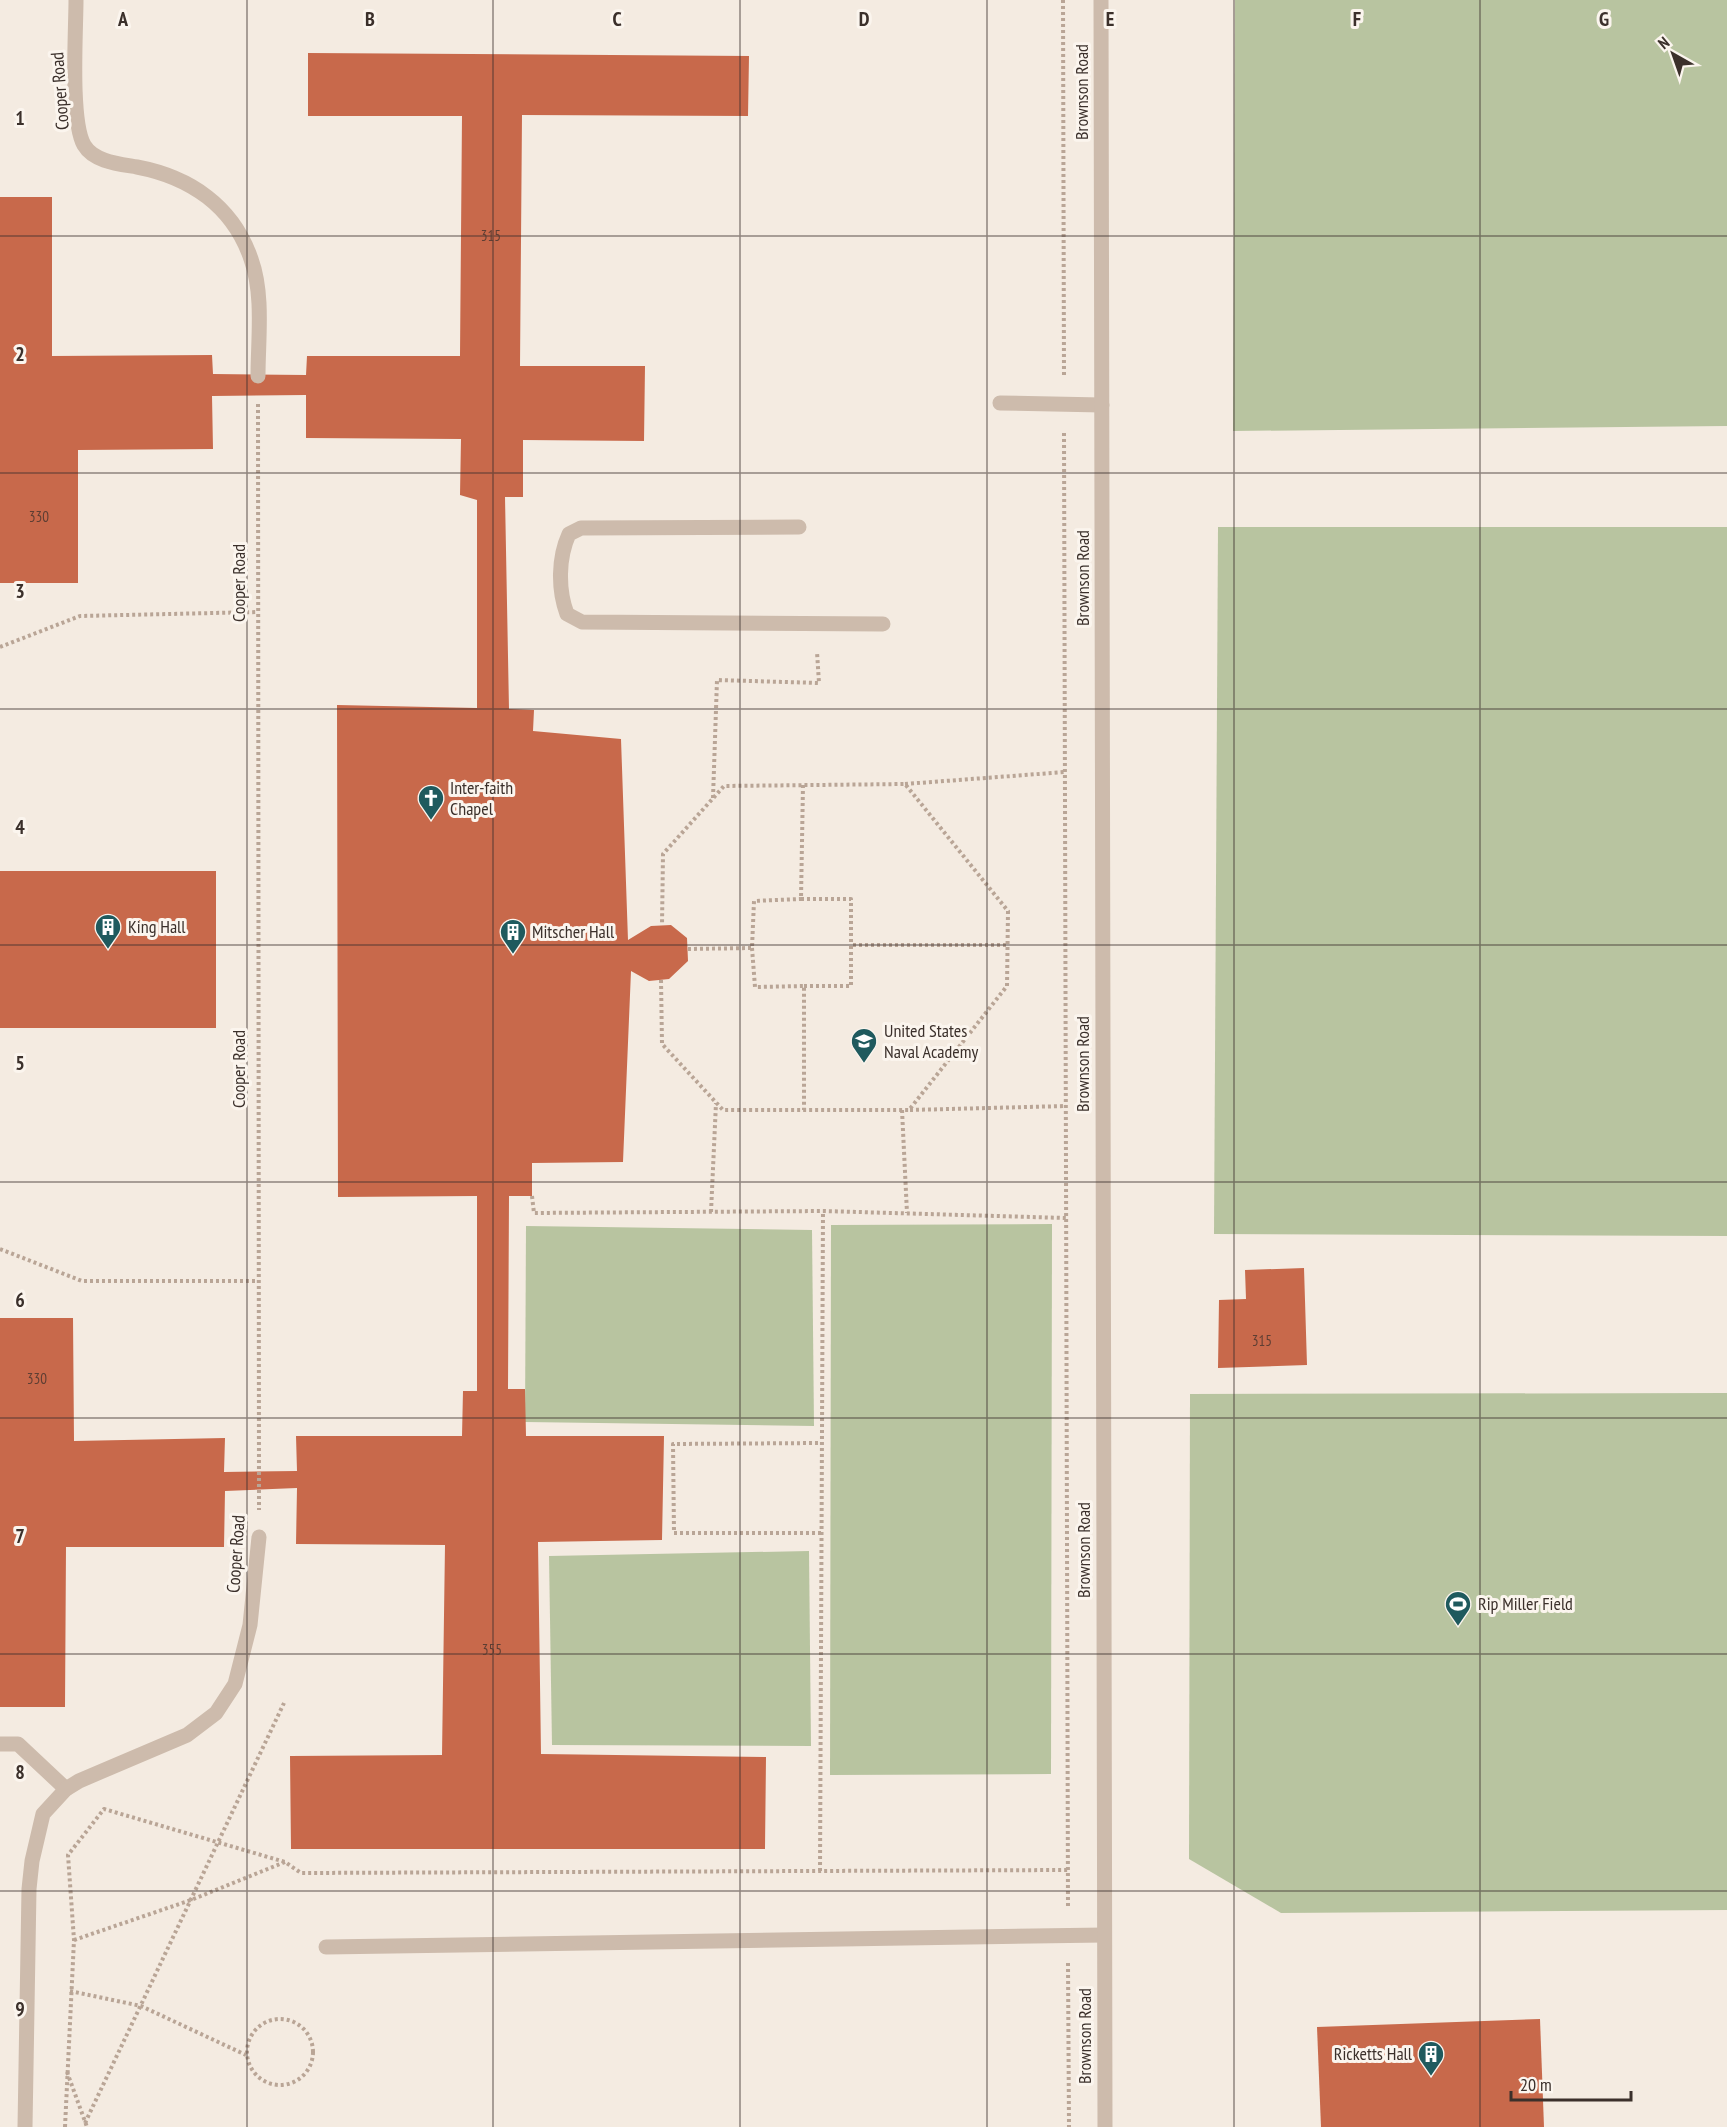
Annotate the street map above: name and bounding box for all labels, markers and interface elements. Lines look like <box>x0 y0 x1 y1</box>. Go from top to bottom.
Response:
text: A <box>117 6 129 32</box>
text: B <box>365 6 375 32</box>
text: C <box>612 6 622 32</box>
text: D <box>859 6 870 32</box>
text: E <box>1106 6 1114 32</box>
text: F <box>1353 6 1361 32</box>
text: G <box>1599 6 1609 32</box>
north arrow <box>1643 24 1703 84</box>
text: N <box>1654 32 1673 53</box>
street label: Brownson Road <box>1070 44 1093 140</box>
street label: Cooper Road <box>45 51 74 131</box>
text: 1 <box>15 105 25 131</box>
house number: 315 <box>481 226 501 245</box>
text: 2 <box>15 341 25 367</box>
house number: 330 <box>29 507 49 526</box>
street label: Brownson Road <box>1071 530 1094 626</box>
street label: Cooper Road <box>227 544 250 622</box>
text: 3 <box>15 578 25 604</box>
place label: Inter-faith Chapel <box>450 776 513 820</box>
church icon: Inter-faith Chapel <box>416 783 446 821</box>
text: 4 <box>15 814 25 840</box>
building icon: King Hall <box>93 912 123 950</box>
place label: King Hall <box>128 915 186 938</box>
building icon: Mitscher Hall <box>498 917 528 955</box>
place label: Mitscher Hall <box>532 920 615 943</box>
street label: Brownson Road <box>1071 1016 1094 1112</box>
place label: United States Naval Academy <box>884 1019 978 1063</box>
school or university icon: United States Naval Academy <box>849 1026 879 1064</box>
street label: Cooper Road <box>227 1030 250 1108</box>
text: 5 <box>15 1050 25 1076</box>
text: 6 <box>15 1287 25 1313</box>
house number: 315 <box>1252 1331 1272 1350</box>
house number: 330 <box>27 1369 47 1388</box>
street label: Brownson Road <box>1072 1502 1095 1598</box>
street label: Cooper Road <box>221 1514 250 1594</box>
text: 7 <box>15 1523 25 1549</box>
sports icon: Rip Miller Field <box>1443 1589 1473 1627</box>
place label: Rip Miller Field <box>1478 1592 1573 1615</box>
house number: 355 <box>482 1640 502 1659</box>
text: 8 <box>15 1759 25 1785</box>
street label: Brownson Road <box>1073 1988 1096 2084</box>
text: 9 <box>15 1996 25 2022</box>
building icon: Ricketts Hall <box>1416 2039 1446 2077</box>
place label: Ricketts Hall <box>1334 2042 1413 2065</box>
scale bar <box>1511 2064 1631 2102</box>
text: 20 m <box>1520 2073 1552 2096</box>

